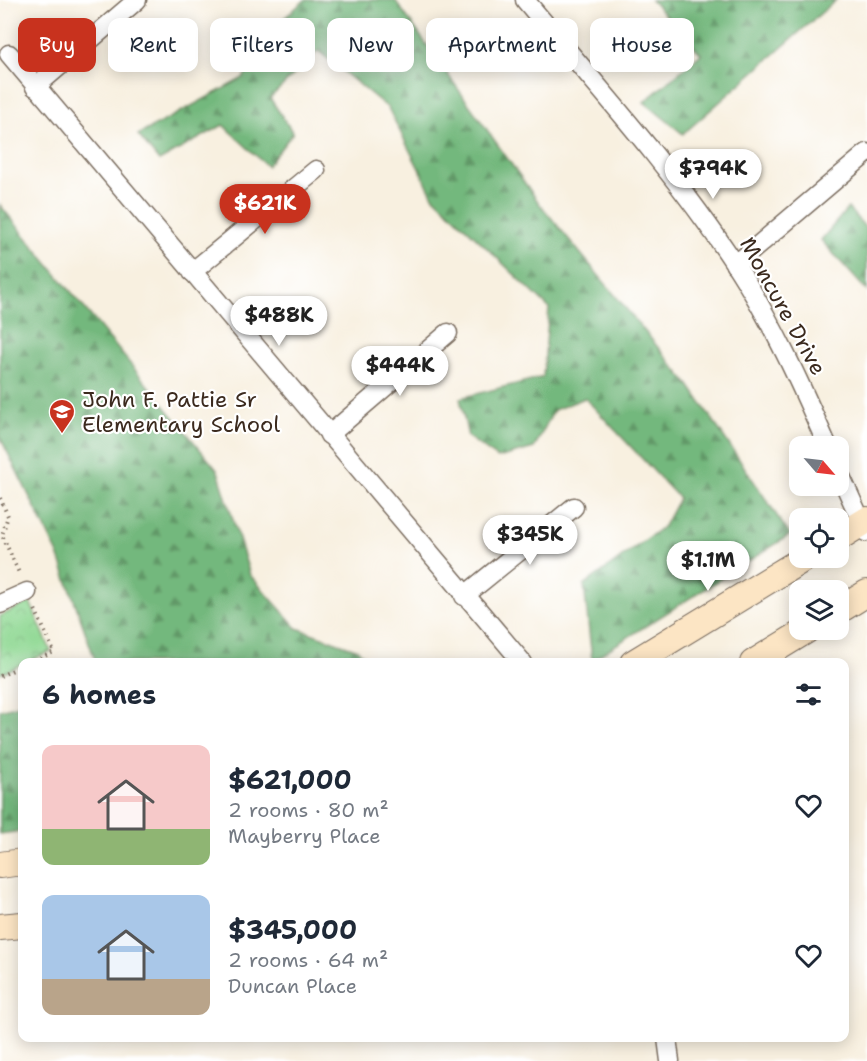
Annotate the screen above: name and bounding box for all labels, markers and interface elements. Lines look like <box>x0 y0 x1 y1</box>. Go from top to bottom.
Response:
chip: Buy <box>18 18 96 72</box>
chip: Rent <box>108 18 198 72</box>
chip: Filters <box>210 18 315 72</box>
chip: New <box>327 18 414 72</box>
chip: Apartment <box>426 18 578 72</box>
chip: House <box>590 18 694 72</box>
pin: $794K <box>671 149 755 200</box>
text: $794K <box>679 155 747 181</box>
pin: $621K <box>223 184 307 235</box>
text: $621K <box>234 190 296 216</box>
street label: Moncure Drive <box>733 232 833 380</box>
pin: $488K <box>237 296 321 347</box>
text: $488K <box>244 302 314 328</box>
pin: $444K <box>358 346 442 397</box>
text: $444K <box>365 352 435 378</box>
place label: John F. Pattie Sr Elementary School <box>82 385 280 439</box>
school or university icon: John F. Pattie Sr Elementary School <box>47 397 77 435</box>
north arrow <box>789 436 849 496</box>
map controls <box>789 436 849 640</box>
button: locate <box>789 508 849 568</box>
pin: $345K <box>488 515 572 566</box>
text: $345K <box>497 521 563 547</box>
pin: $1.1M <box>666 541 750 592</box>
text: $1.1M <box>681 547 735 573</box>
button: layers <box>789 580 849 640</box>
text: 6 homes <box>42 677 156 712</box>
icon: filters <box>792 678 825 711</box>
text: $621,000 <box>228 762 352 797</box>
icon: home <box>90 769 162 841</box>
icon: heart <box>792 789 825 822</box>
text: 2 rooms · 80 m² <box>228 797 389 823</box>
text: Mayberry Place <box>228 823 380 849</box>
text: $345,000 <box>228 912 357 947</box>
icon: home <box>90 919 162 991</box>
icon: heart <box>792 939 825 972</box>
text: 2 rooms · 64 m² <box>228 947 388 973</box>
text: Duncan Place <box>228 973 357 999</box>

